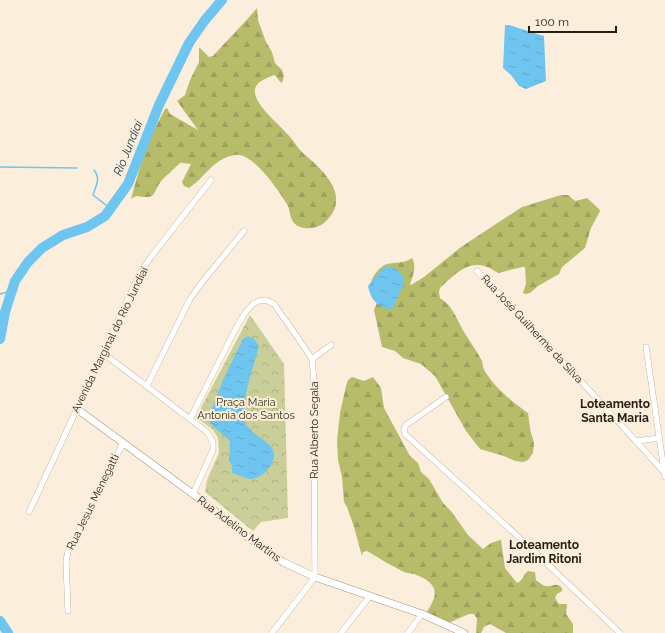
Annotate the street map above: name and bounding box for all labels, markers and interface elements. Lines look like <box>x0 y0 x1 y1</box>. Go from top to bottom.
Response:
scale bar <box>529 8 616 34</box>
text: 100 m <box>535 15 569 29</box>
water label: Rio Jundiaí <box>111 117 146 178</box>
street label: Avenida Marginal do Rio Jundiaí <box>69 264 151 415</box>
street label: Rua José Guilherme da Silva <box>478 272 586 386</box>
street label: Rua Alberto Segala <box>308 381 321 479</box>
park label: Praça Maria Antonia dos Santos <box>197 396 295 422</box>
district label: Loteamento Santa Maria <box>580 397 650 425</box>
street label: Rua Jesus Menegatti <box>64 452 122 552</box>
street label: Rua Adelino Martins <box>195 493 283 565</box>
district label: Loteamento Jardim Ritoni <box>506 538 582 566</box>

